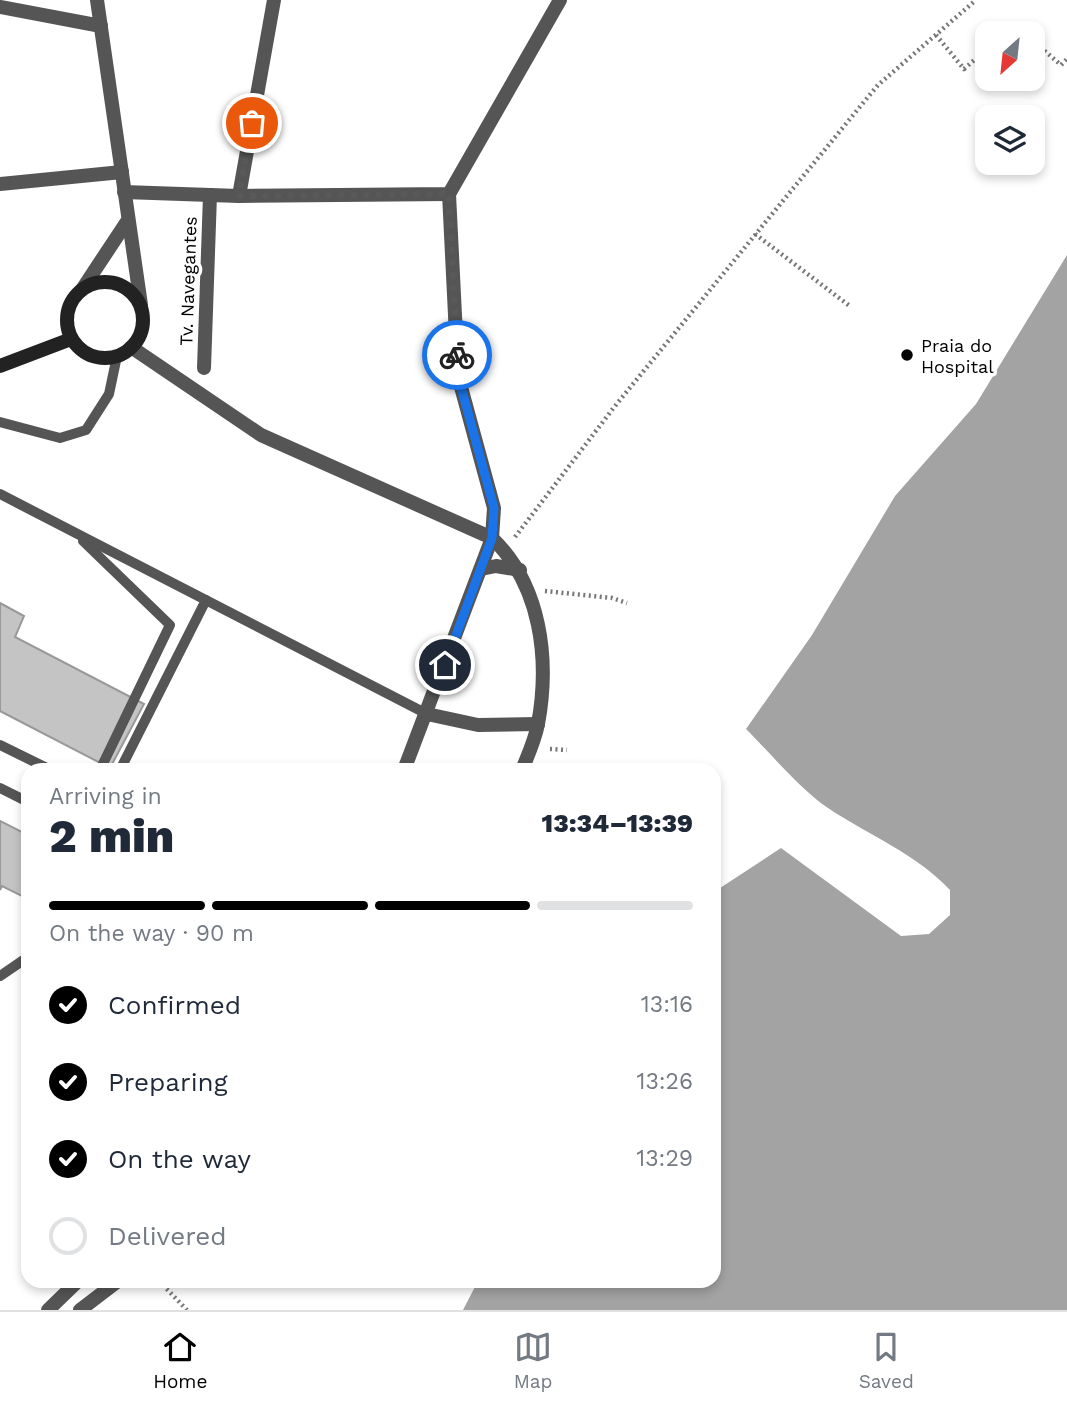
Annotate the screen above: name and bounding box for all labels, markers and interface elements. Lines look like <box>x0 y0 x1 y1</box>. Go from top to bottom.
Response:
north arrow <box>975 21 1045 91</box>
map controls <box>975 21 1045 175</box>
pin <box>222 93 282 153</box>
icon: bag <box>233 104 271 142</box>
button: layers <box>975 105 1045 175</box>
street label: Tv. Navegantes <box>175 216 201 346</box>
courier <box>422 320 492 390</box>
place label: Praia do Hospital <box>921 335 994 377</box>
icon: bike <box>438 336 476 374</box>
marker: Praia do Hospital <box>899 347 915 363</box>
pin <box>415 635 475 695</box>
icon: home <box>426 646 464 684</box>
text: Arriving in <box>49 783 162 810</box>
text: 13:34–13:39 <box>542 808 693 838</box>
text: 2 min <box>49 809 174 863</box>
text: On the way · 90 m <box>49 920 254 947</box>
icon: check <box>49 986 87 1024</box>
text: Confirmed <box>108 990 241 1020</box>
text: 13:16 <box>641 991 693 1018</box>
icon: check <box>49 1063 87 1101</box>
text: Preparing <box>108 1067 228 1097</box>
text: 13:26 <box>636 1068 693 1095</box>
icon: check <box>49 1140 87 1178</box>
text: On the way <box>108 1144 251 1174</box>
text: 13:29 <box>636 1145 693 1172</box>
text: Delivered <box>108 1221 227 1251</box>
tab: Home <box>153 1328 207 1393</box>
tab: Map <box>514 1328 552 1393</box>
tab: Saved <box>859 1328 914 1393</box>

